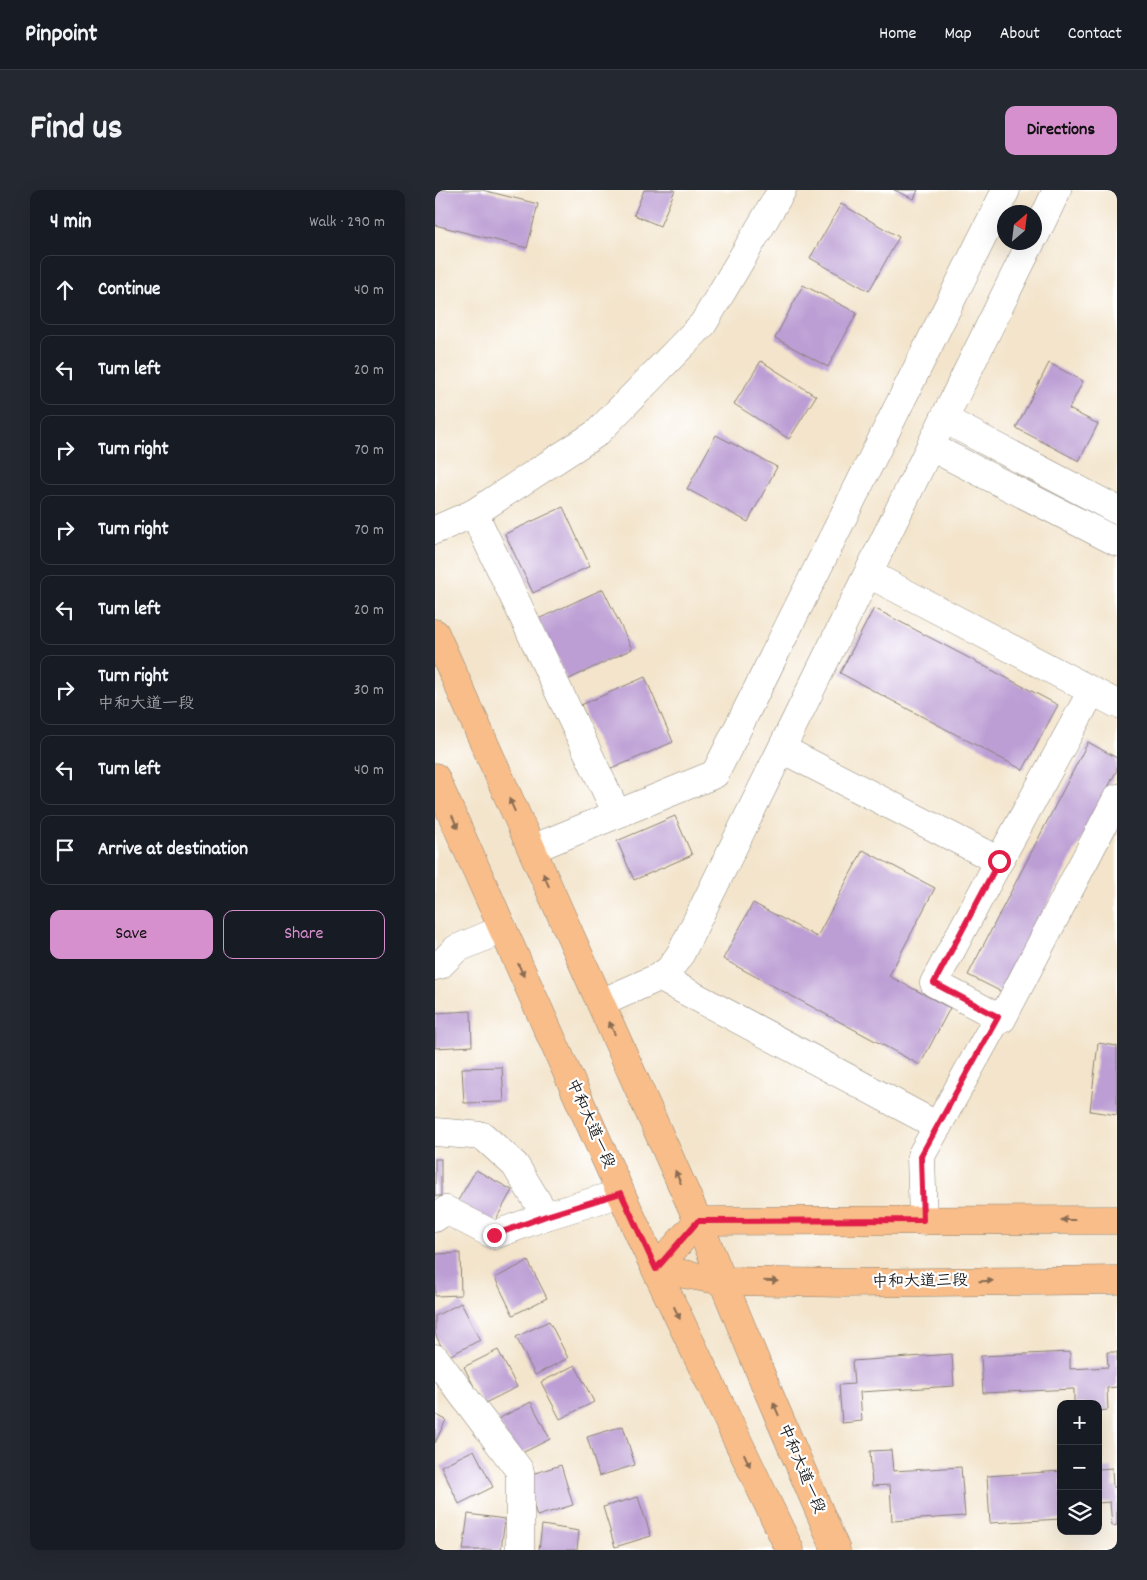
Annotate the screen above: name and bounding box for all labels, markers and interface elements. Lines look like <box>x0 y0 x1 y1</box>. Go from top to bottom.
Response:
text: Pinpoint <box>25 18 97 52</box>
text: Home <box>879 22 916 47</box>
text: Map <box>944 22 972 47</box>
text: About <box>1000 22 1040 47</box>
text: Contact <box>1068 22 1122 47</box>
text: Find us <box>30 105 122 155</box>
button: Directions <box>1005 106 1117 155</box>
north arrow <box>997 205 1042 250</box>
text: 4 min <box>50 208 92 238</box>
text: Walk · 290 m <box>309 211 385 234</box>
icon: ahead <box>51 276 79 304</box>
text: Continue <box>98 277 160 304</box>
text: 40 m <box>354 279 384 302</box>
icon: left <box>51 356 79 384</box>
text: Turn left <box>98 357 161 384</box>
text: 20 m <box>354 359 384 382</box>
icon: right <box>51 436 79 464</box>
text: Turn right <box>98 437 169 464</box>
text: 70 m <box>354 439 384 462</box>
icon: right <box>51 516 79 544</box>
text: Turn right <box>98 517 169 544</box>
text: 70 m <box>354 519 384 542</box>
icon: left <box>51 596 79 624</box>
text: Turn left <box>98 597 161 624</box>
text: 20 m <box>354 599 384 622</box>
text: Turn right <box>98 664 169 691</box>
icon: right <box>51 676 79 704</box>
text: 30 m <box>354 679 384 702</box>
text: 中和大道一段 <box>98 693 194 716</box>
icon: left <box>51 756 79 784</box>
text: Turn left <box>98 757 161 784</box>
text: 40 m <box>354 759 384 782</box>
one-way arrow <box>507 798 515 812</box>
one-way arrow <box>451 815 459 829</box>
icon: arrive <box>51 836 79 864</box>
text: Arrive at destination <box>98 837 248 864</box>
route start <box>988 850 1011 873</box>
one-way arrow <box>541 873 549 887</box>
button: Save <box>50 910 213 959</box>
button: Share <box>223 910 385 959</box>
one-way arrow <box>518 963 526 977</box>
one-way arrow <box>608 1021 616 1035</box>
street label: 中和大道一段 <box>560 1075 620 1173</box>
one-way arrow <box>674 1170 682 1184</box>
one-way arrow <box>1060 1216 1076 1224</box>
route end <box>483 1224 506 1247</box>
street label: 中和大道三段 <box>872 1270 968 1294</box>
one-way arrow <box>979 1277 995 1285</box>
one-way arrow <box>764 1278 780 1286</box>
one-way arrow <box>674 1306 682 1320</box>
map controls <box>1057 1400 1102 1535</box>
button: + <box>1057 1400 1102 1445</box>
one-way arrow <box>771 1402 779 1416</box>
street label: 中和大道一段 <box>772 1420 830 1518</box>
button: − <box>1057 1445 1102 1490</box>
one-way arrow <box>744 1453 752 1467</box>
button: layers <box>1057 1490 1102 1535</box>

